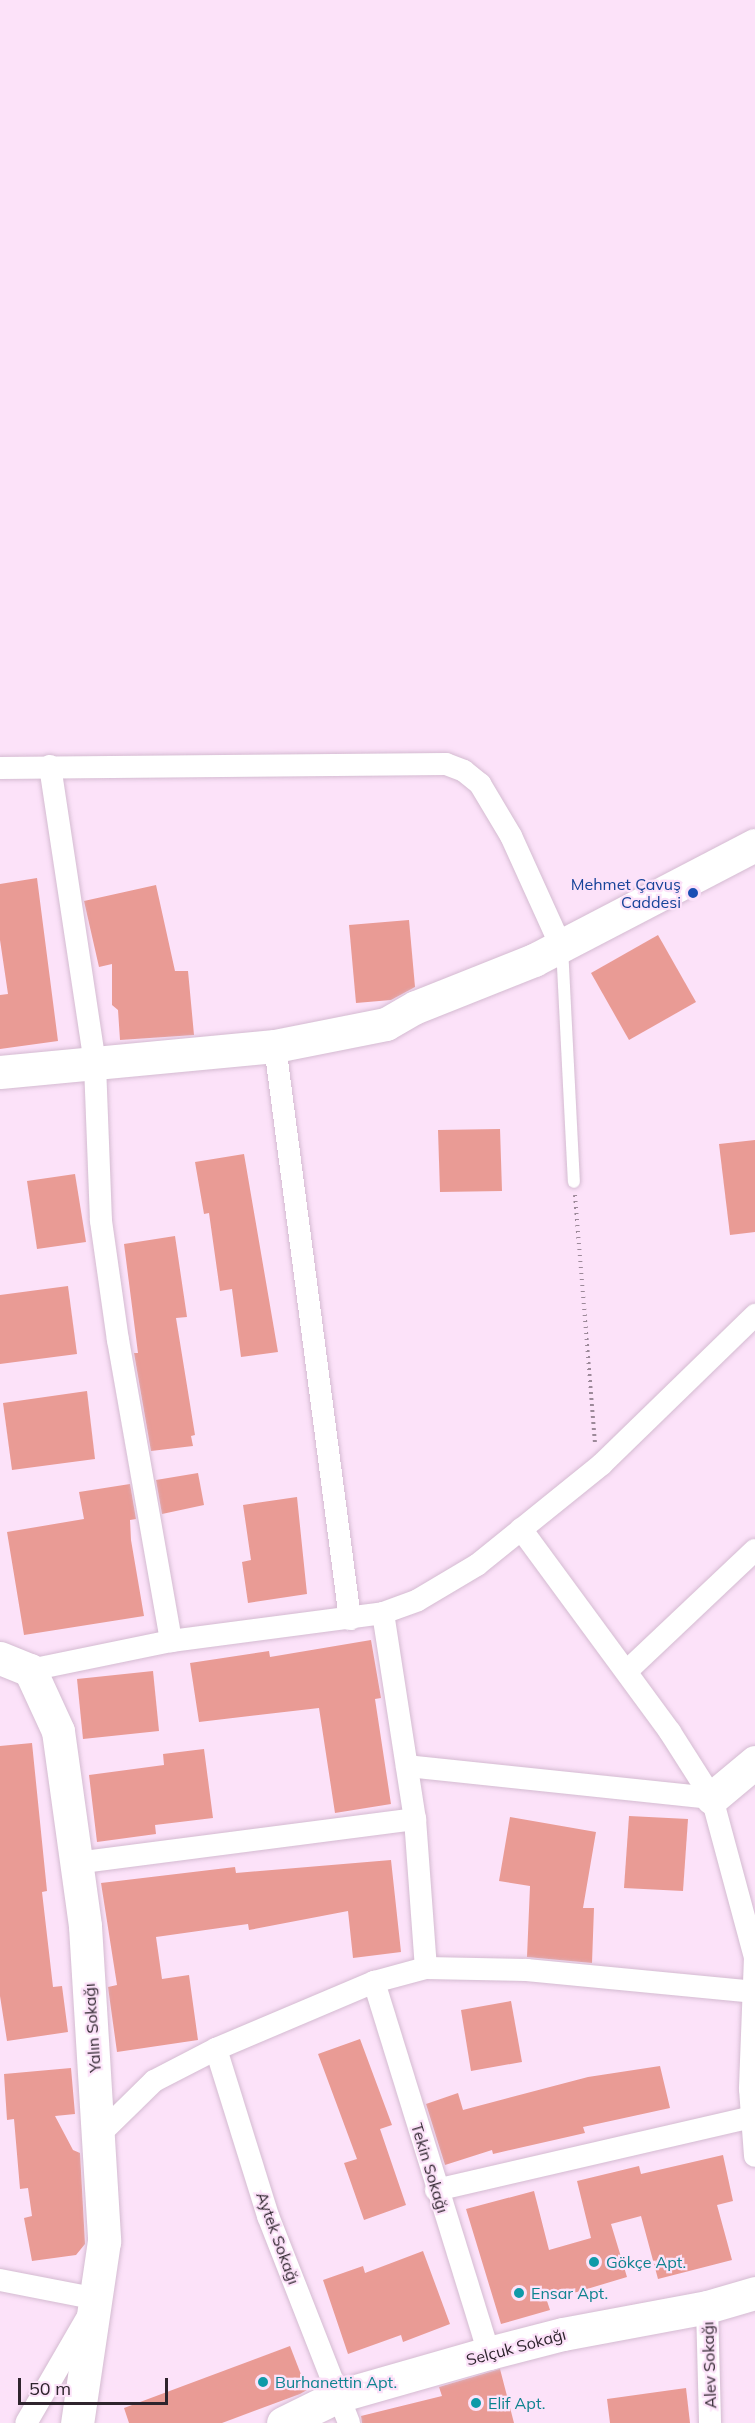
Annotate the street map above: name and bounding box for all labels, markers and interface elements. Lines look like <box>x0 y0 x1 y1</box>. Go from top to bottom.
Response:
place label: Mehmet Çavuş Caddesi <box>571 874 681 912</box>
marker: Mehmet Çavuş Caddesi <box>686 886 700 900</box>
street label: Yalın Sokağı <box>79 1983 105 2073</box>
street label: Tekin Sokağı <box>407 2121 453 2215</box>
street label: Aytek Sokağı <box>252 2189 304 2287</box>
place label: Gökçe Apt. <box>606 2252 686 2272</box>
marker: Gökçe Apt. <box>587 2255 601 2269</box>
place label: Ensar Apt. <box>531 2283 608 2303</box>
marker: Ensar Apt. <box>512 2286 526 2300</box>
street label: Alev Sokağı <box>698 2321 720 2409</box>
street label: Selçuk Sokağı <box>464 2324 568 2370</box>
scale bar <box>21 2366 171 2404</box>
place label: Burhanettin Apt. <box>275 2372 397 2392</box>
marker: Burhanettin Apt. <box>256 2375 270 2389</box>
text: 50 m <box>29 2377 71 2400</box>
place label: Elif Apt. <box>488 2393 545 2413</box>
marker: Elif Apt. <box>469 2396 483 2410</box>

